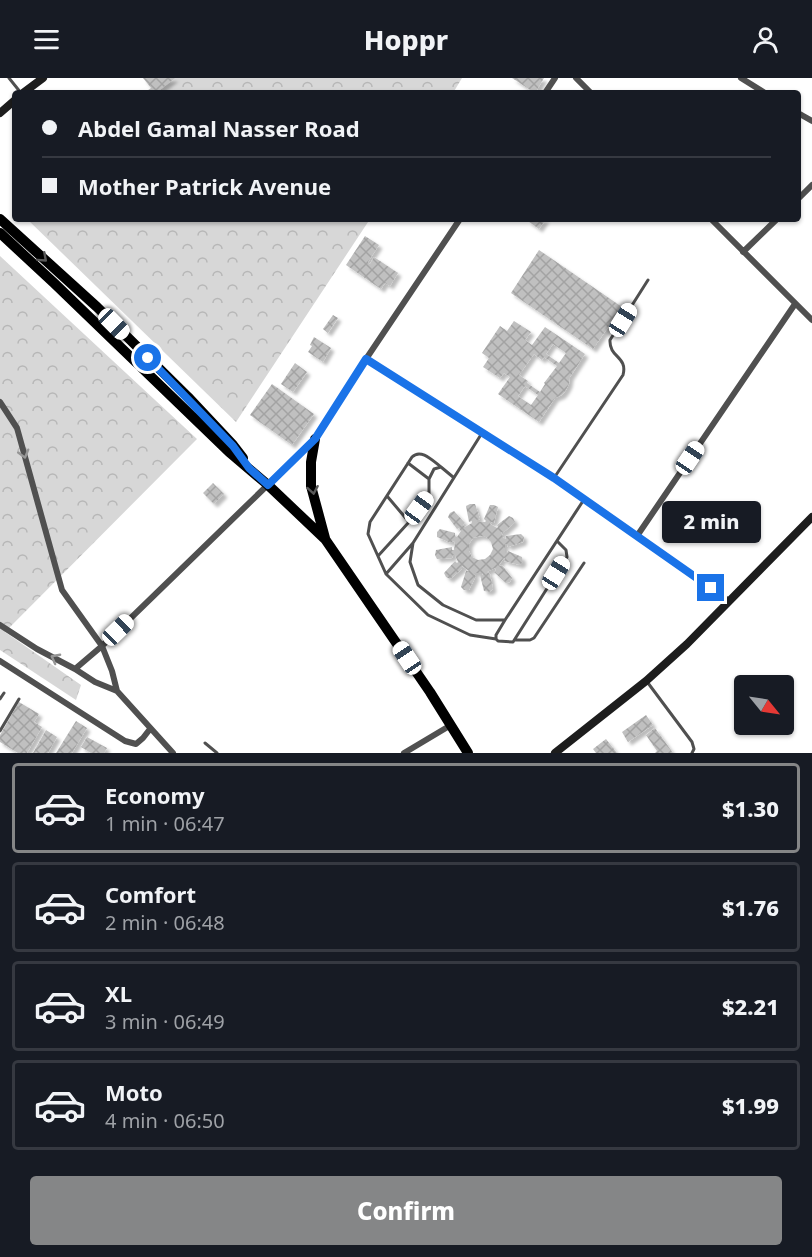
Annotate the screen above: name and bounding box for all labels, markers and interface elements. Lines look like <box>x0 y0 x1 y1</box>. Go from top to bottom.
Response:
text: Hoppr <box>364 21 448 58</box>
icon: menu <box>30 23 63 56</box>
icon: person <box>749 23 782 56</box>
text: Abdel Gamal Nasser Road <box>78 113 360 143</box>
text: Mother Patrick Avenue <box>78 171 331 201</box>
one-way arrow <box>37 251 47 262</box>
car <box>606 300 640 340</box>
car <box>95 305 133 343</box>
route start <box>134 344 161 371</box>
car <box>672 438 708 478</box>
one-way arrow <box>17 448 29 459</box>
one-way arrow <box>306 484 319 494</box>
car <box>401 488 437 528</box>
callout: 2 min <box>662 501 760 543</box>
text: 2 min <box>684 508 739 535</box>
car <box>539 553 573 593</box>
route end <box>697 574 724 601</box>
car <box>99 611 137 649</box>
car <box>389 638 425 678</box>
one-way arrow <box>50 654 61 665</box>
north arrow <box>734 675 794 735</box>
map controls <box>734 675 794 735</box>
text: Economy <box>105 780 204 810</box>
icon: car <box>33 781 87 835</box>
text: $1.30 <box>722 793 779 823</box>
text: 1 min · 06:47 <box>105 810 225 837</box>
text: Comfort <box>105 879 196 909</box>
icon: car <box>33 880 87 934</box>
text: $1.76 <box>722 892 779 922</box>
text: 2 min · 06:48 <box>105 909 225 936</box>
text: XL <box>105 978 132 1008</box>
icon: car <box>33 979 87 1033</box>
text: $2.21 <box>722 991 779 1021</box>
text: 3 min · 06:49 <box>105 1008 225 1035</box>
text: Moto <box>105 1077 163 1107</box>
icon: car <box>33 1078 87 1132</box>
text: $1.99 <box>722 1090 779 1120</box>
text: 4 min · 06:50 <box>105 1107 225 1134</box>
button: Confirm <box>30 1176 782 1245</box>

